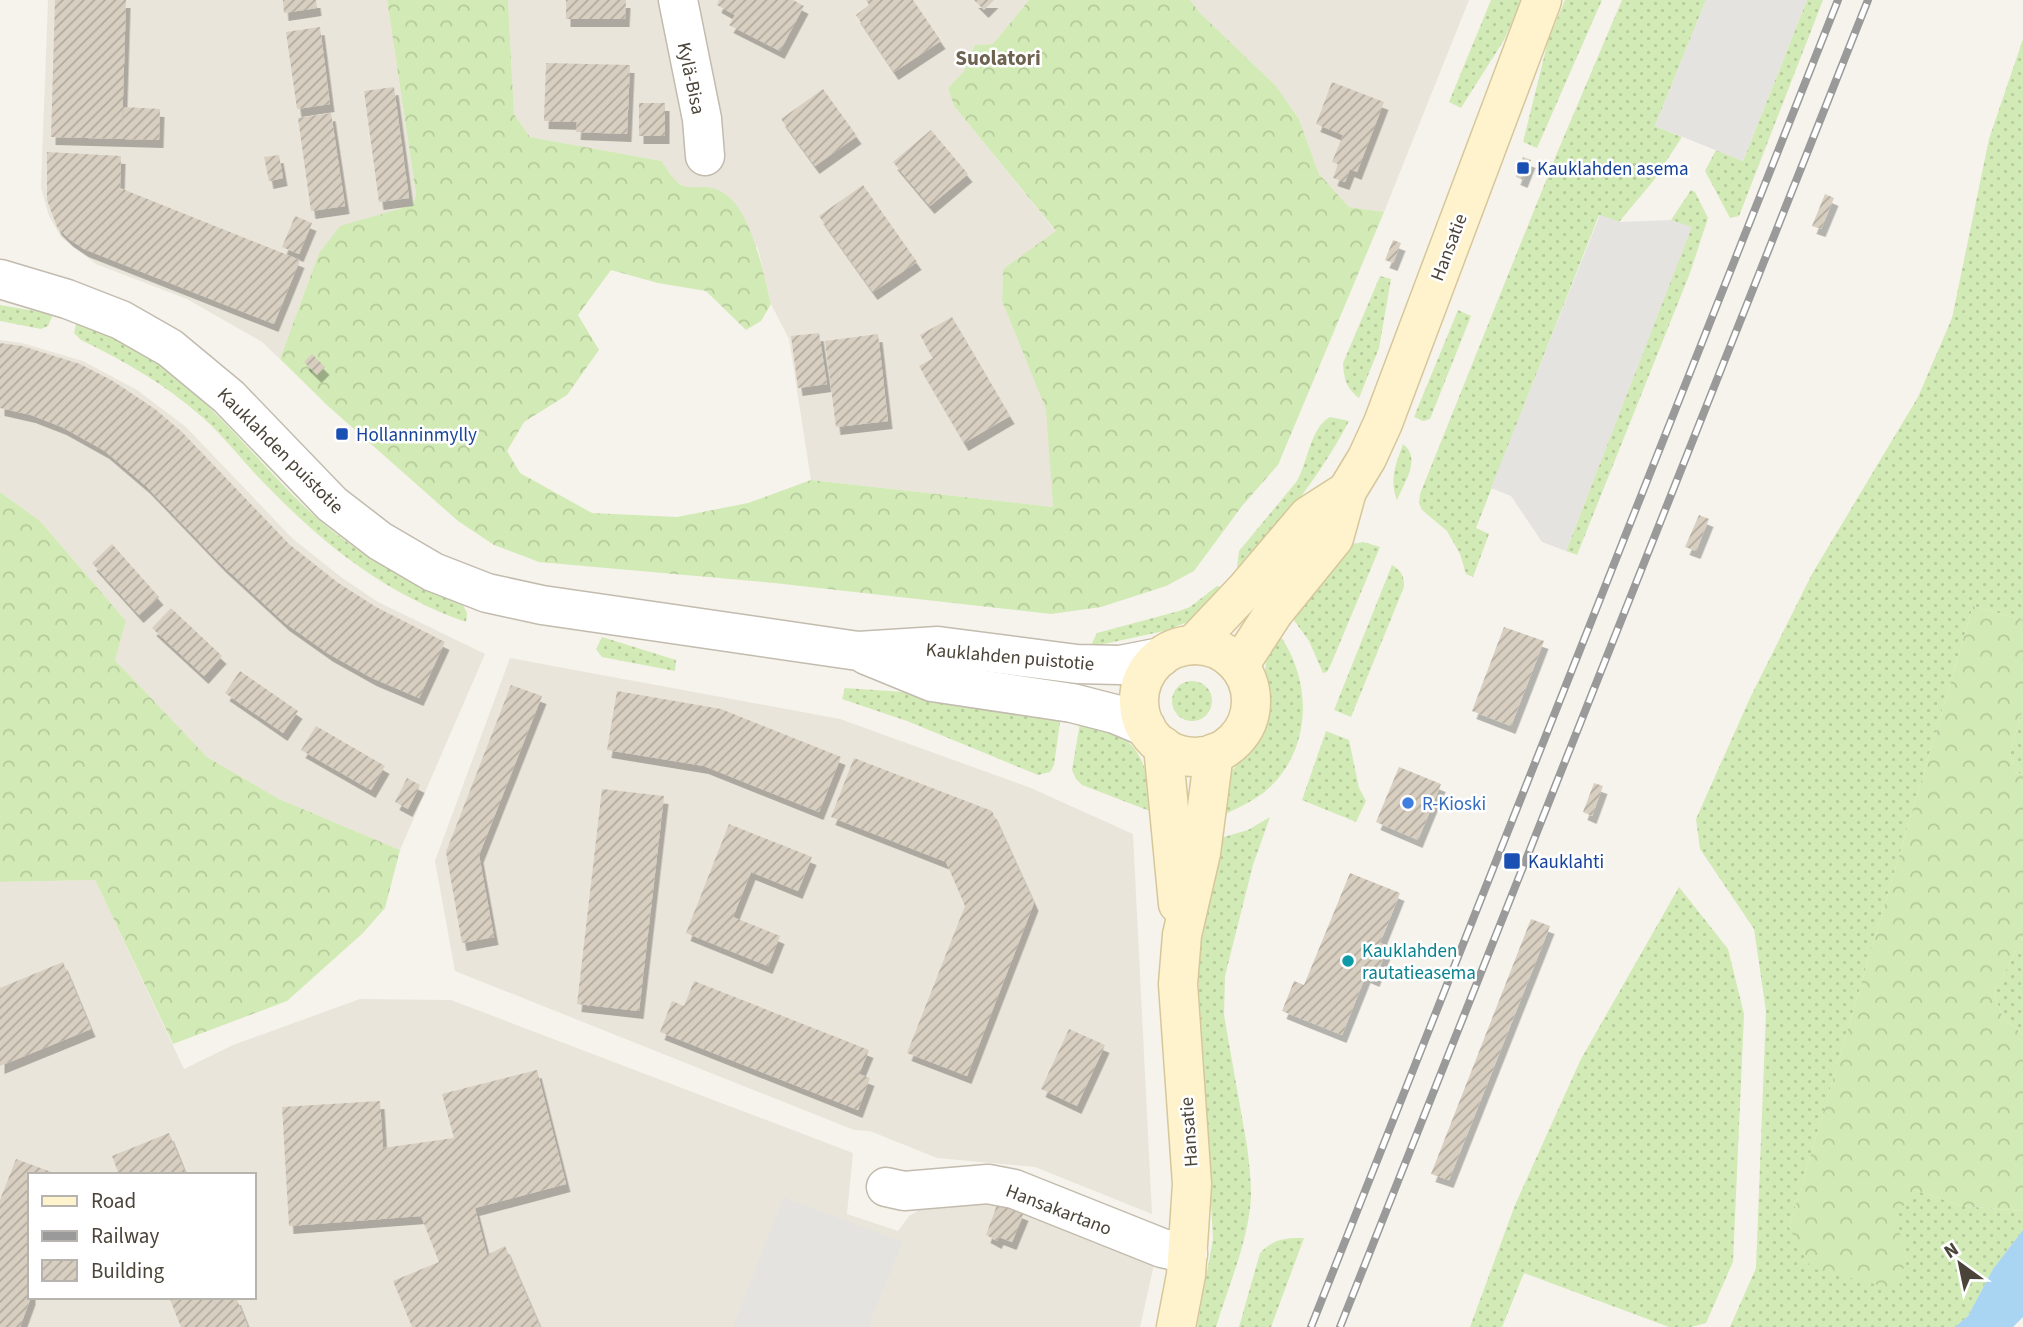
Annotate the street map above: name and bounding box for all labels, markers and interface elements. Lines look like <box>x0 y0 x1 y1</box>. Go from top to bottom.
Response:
street label: Kylä-Bisa <box>670 40 711 117</box>
district label: Suolatori <box>955 43 1041 73</box>
place label: Kauklahden asema <box>1537 156 1689 183</box>
marker: Kauklahden asema <box>1515 160 1531 176</box>
street label: Hansatie <box>1424 210 1475 285</box>
street label: Kauklahden puistotie <box>211 382 349 520</box>
place label: Hollanninmylly <box>356 422 477 449</box>
marker: Hollanninmylly <box>334 426 350 442</box>
street label: Kauklahden puistotie <box>924 637 1095 678</box>
place label: R-Kioski <box>1422 791 1486 818</box>
marker: R-Kioski <box>1400 795 1416 811</box>
place label: Kauklahti <box>1528 849 1604 876</box>
marker: Kauklahti <box>1502 851 1522 871</box>
place label: Kauklahden rautatieasema <box>1362 938 1476 987</box>
marker: Kauklahden rautatieasema <box>1340 953 1356 969</box>
street label: Hansatie <box>1174 1096 1205 1168</box>
legend <box>28 1173 256 1299</box>
street label: Hansakartano <box>1002 1178 1115 1243</box>
text: Road <box>91 1186 136 1216</box>
text: Railway <box>91 1221 159 1251</box>
north arrow <box>1925 1229 1995 1299</box>
text: N <box>1939 1236 1964 1266</box>
text: Building <box>91 1256 165 1286</box>

